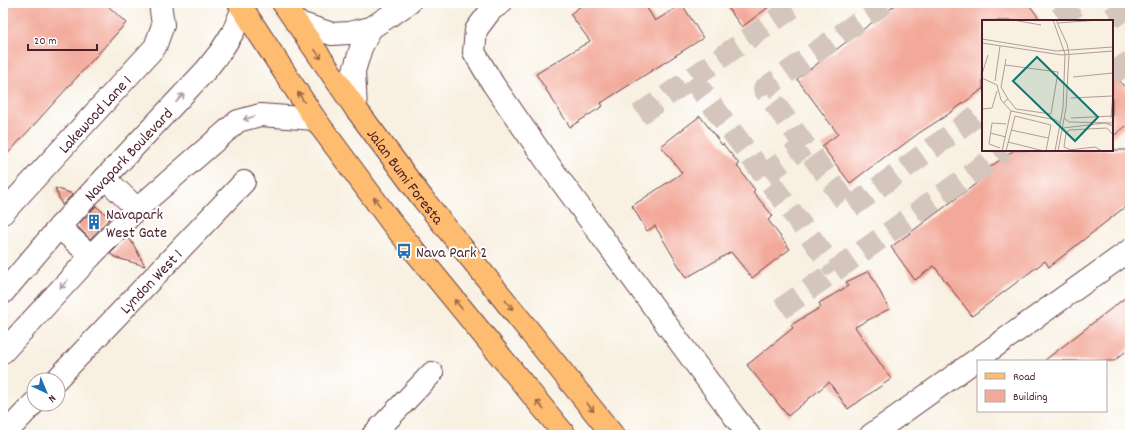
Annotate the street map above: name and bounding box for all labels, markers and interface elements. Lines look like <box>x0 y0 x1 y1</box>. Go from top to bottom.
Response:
inset map <box>982 20 1113 151</box>
scale bar <box>28 26 97 52</box>
text: 20 m <box>34 33 57 50</box>
one-way arrow <box>314 48 322 59</box>
street label: Lakewood Lane 1 <box>54 71 138 159</box>
one-way arrow <box>297 92 305 103</box>
one-way arrow <box>175 93 184 104</box>
street label: Navapark Boulevard <box>80 103 179 207</box>
one-way arrow <box>243 115 256 122</box>
street label: Jalan Bumi Foresta <box>360 124 448 231</box>
one-way arrow <box>373 197 381 208</box>
place label: Navapark West Gate <box>106 204 167 245</box>
building icon: Navapark West Gate <box>85 213 103 231</box>
bus stop icon: Nava Park 2 <box>395 242 413 260</box>
place label: Nava Park 2 <box>416 242 487 265</box>
street label: Lyndon West 1 <box>115 245 189 320</box>
one-way arrow <box>60 279 69 290</box>
one-way arrow <box>454 298 462 309</box>
one-way arrow <box>504 300 513 311</box>
legend <box>977 360 1107 412</box>
text: Road <box>1013 369 1035 386</box>
north arrow <box>26 372 66 412</box>
text: Building <box>1013 389 1048 406</box>
text: N <box>44 390 59 406</box>
one-way arrow <box>536 399 544 410</box>
one-way arrow <box>586 401 595 412</box>

